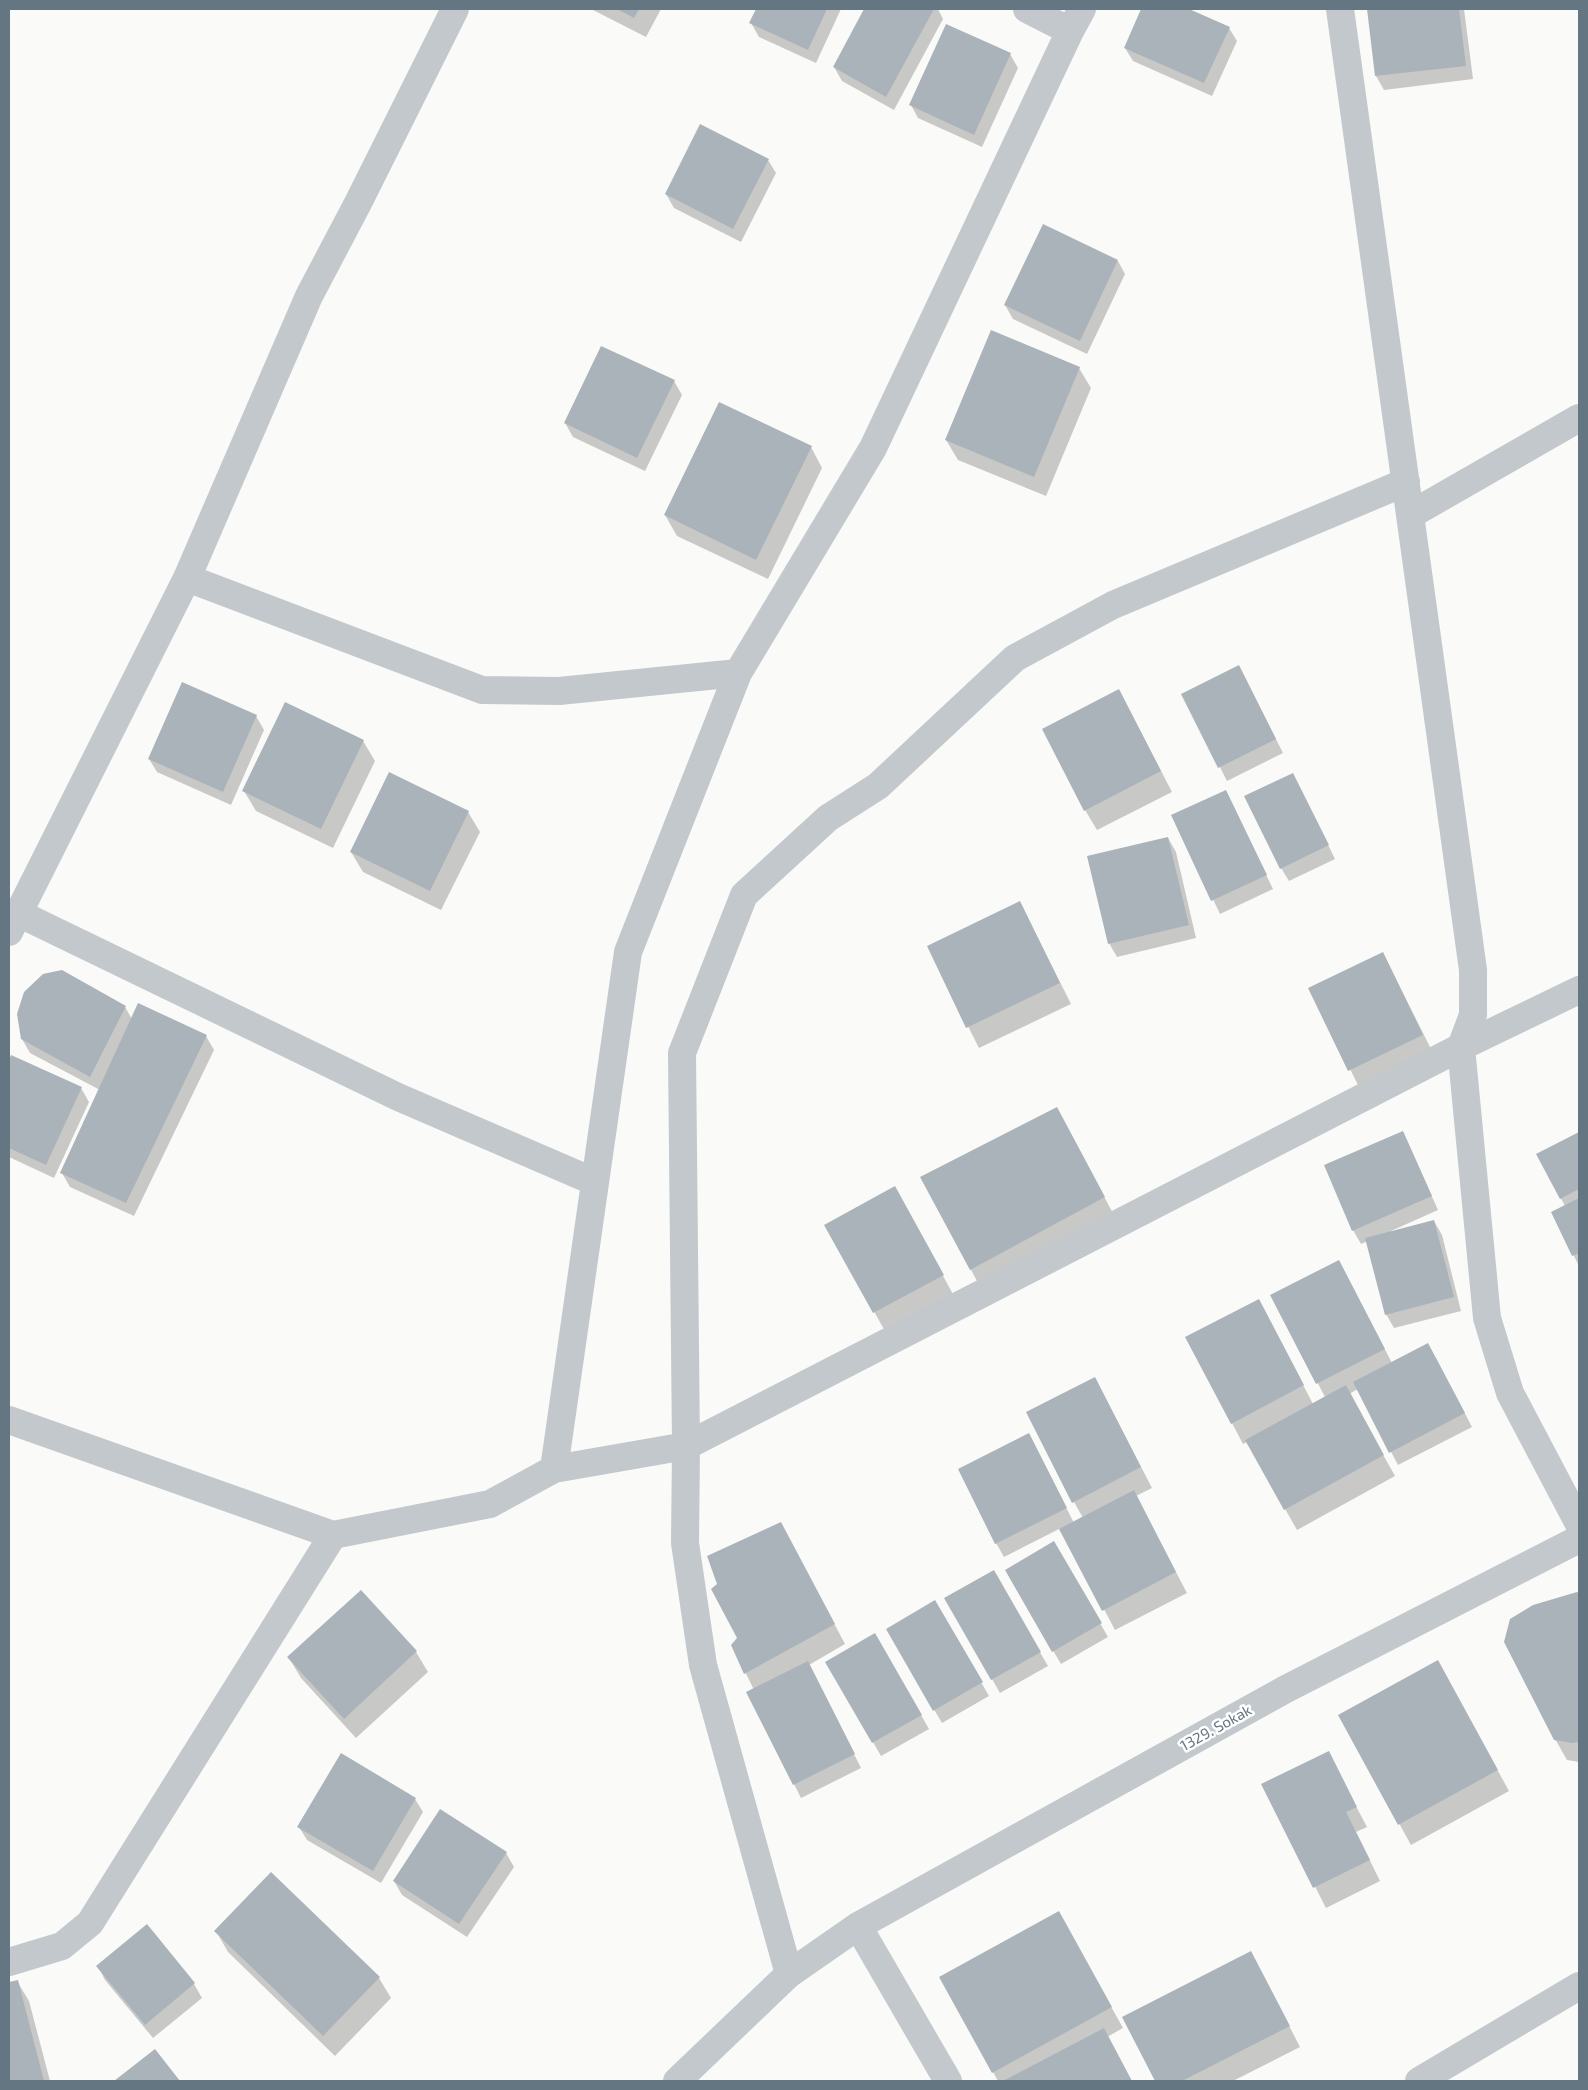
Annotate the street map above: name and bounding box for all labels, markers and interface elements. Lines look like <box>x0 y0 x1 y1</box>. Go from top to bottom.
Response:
street label: 1329. Sokak <box>1177 1701 1255 1755</box>

